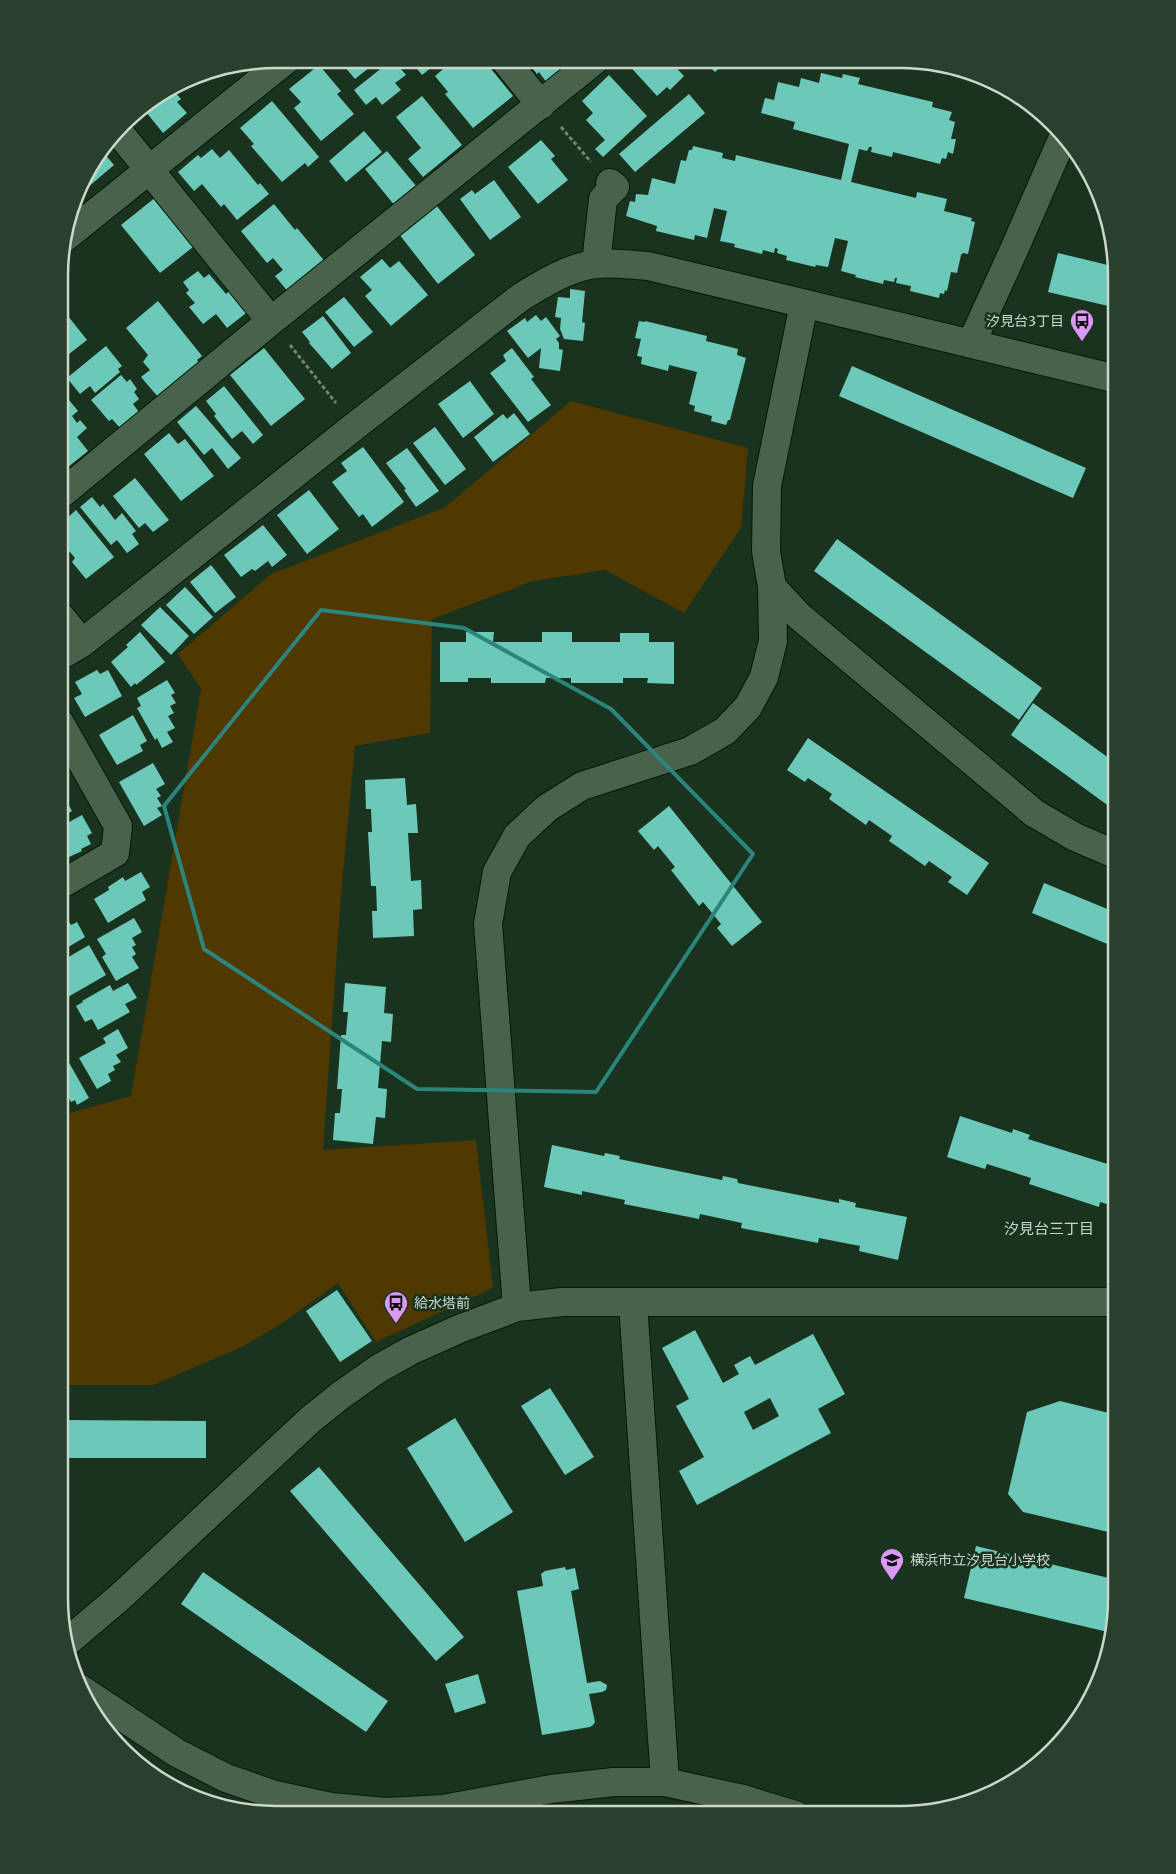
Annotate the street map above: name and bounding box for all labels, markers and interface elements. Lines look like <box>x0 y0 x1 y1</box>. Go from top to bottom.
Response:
bus stop icon: 汐見台3丁目 <box>1069 308 1095 342</box>
place label: 汐見台3丁目 <box>986 312 1064 330</box>
district label: 汐見台三丁目 <box>1004 1219 1094 1238</box>
bus stop icon: 給水塔前 <box>383 1290 409 1324</box>
place label: 給水塔前 <box>414 1294 470 1312</box>
school or university icon: 横浜市立汐見台小学校 <box>879 1547 905 1581</box>
place label: 横浜市立汐見台小学校 <box>910 1551 1050 1569</box>

